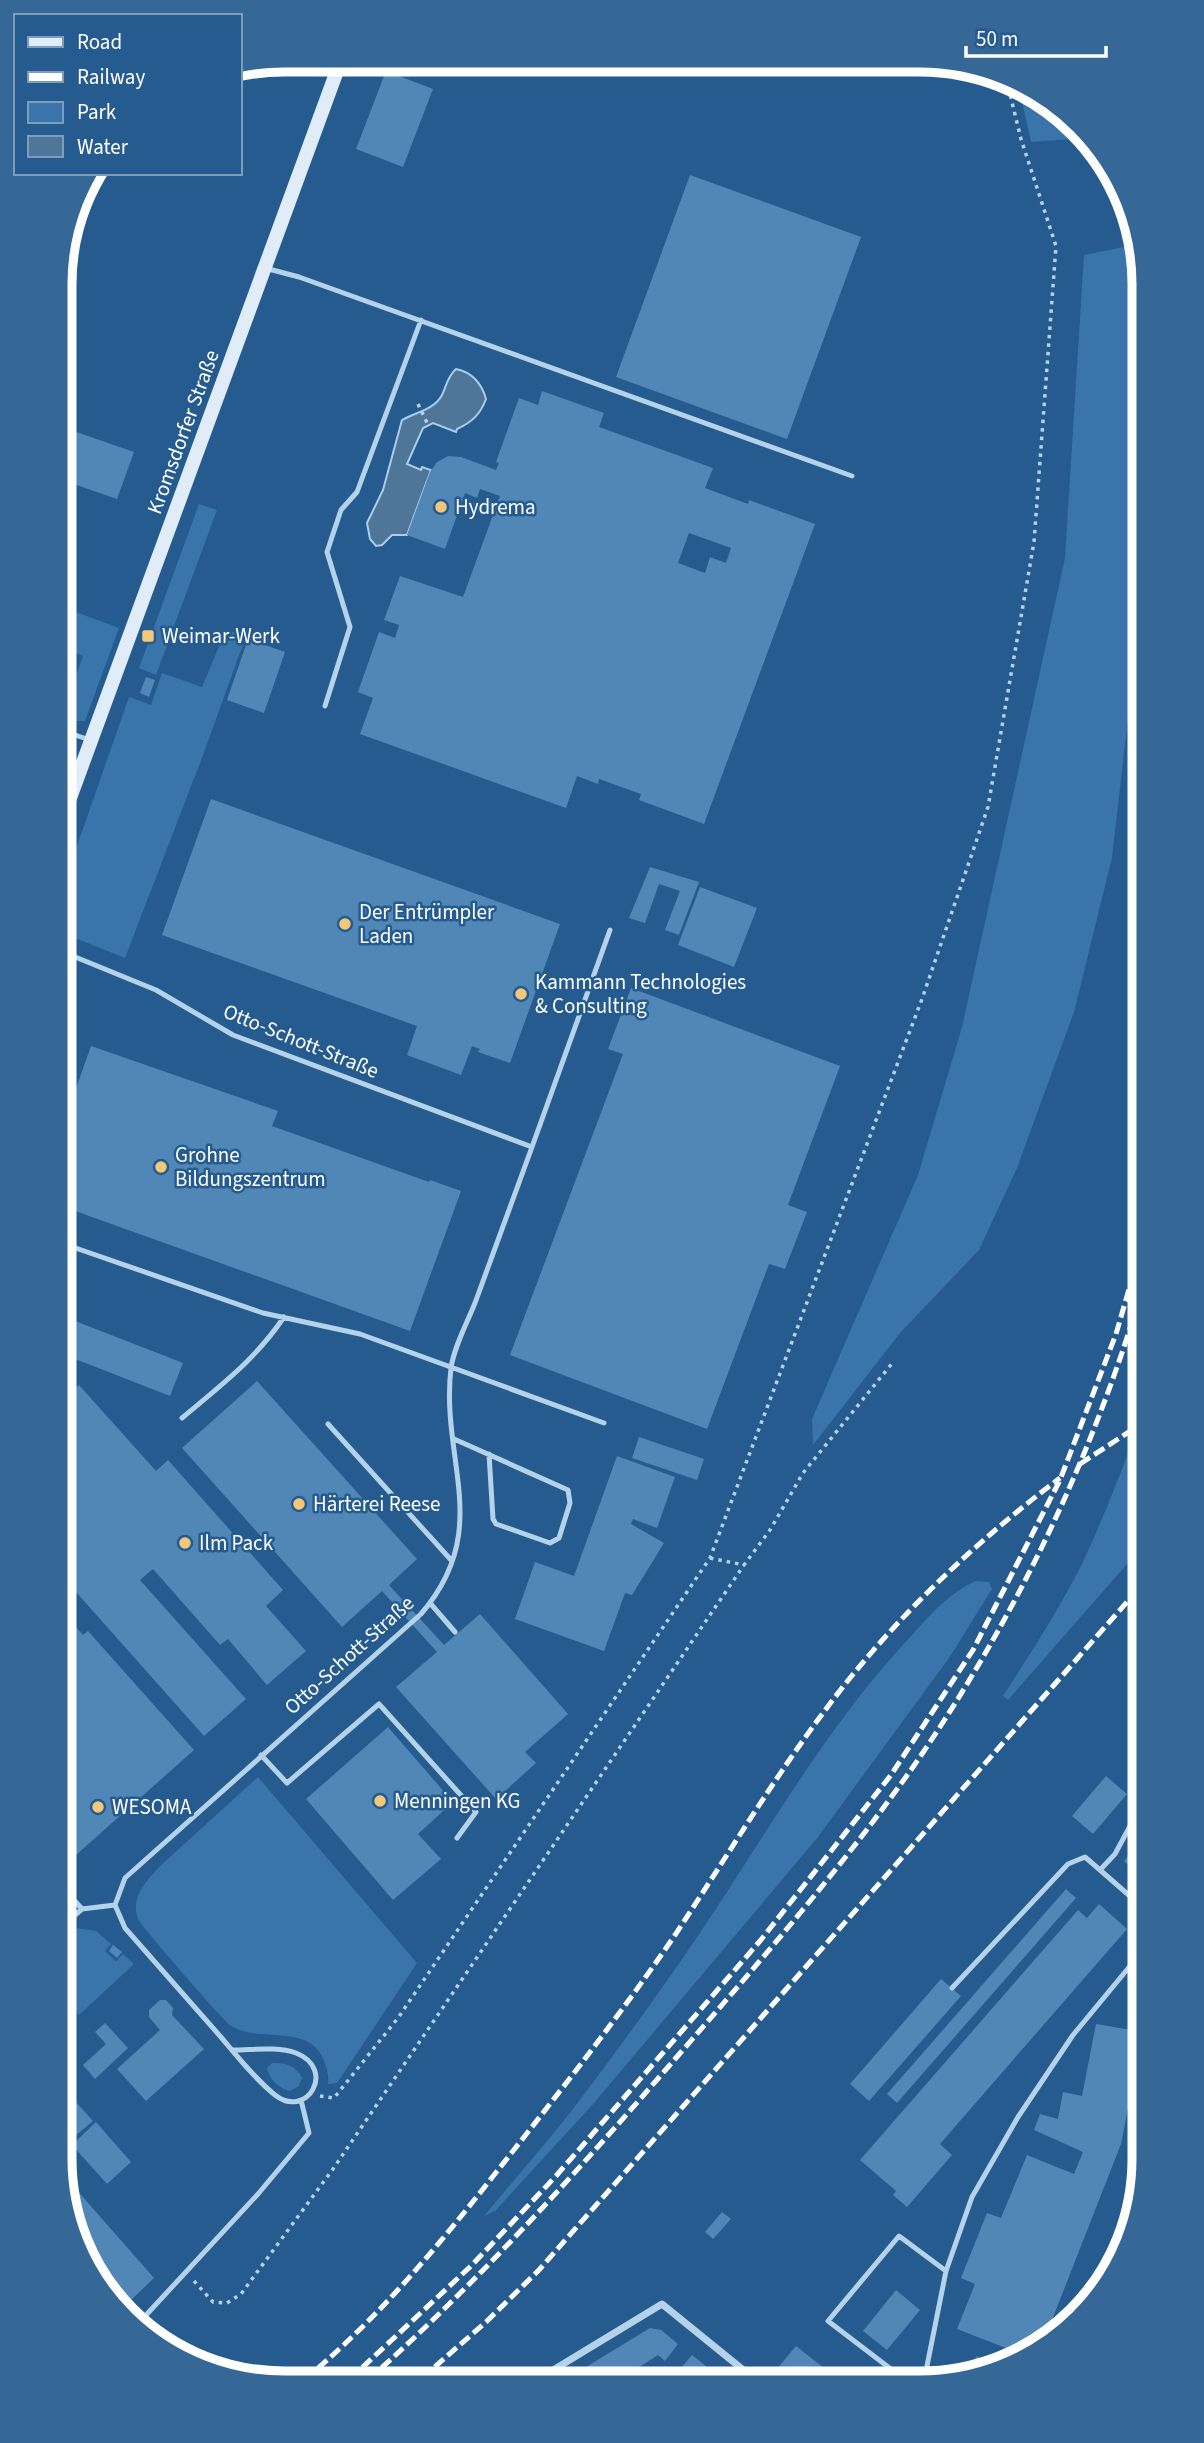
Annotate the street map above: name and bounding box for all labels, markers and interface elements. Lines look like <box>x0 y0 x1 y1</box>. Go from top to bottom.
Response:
legend <box>14 14 242 175</box>
scale bar <box>966 14 1106 58</box>
text: 50 m <box>976 24 1018 54</box>
text: Road <box>77 27 122 57</box>
text: Railway <box>77 62 145 92</box>
text: Park <box>77 97 117 127</box>
text: Water <box>77 132 129 162</box>
street label: Kromsdorfer Straße <box>139 346 227 518</box>
place label: Hydrema <box>455 492 536 522</box>
marker: Hydrema <box>433 499 449 515</box>
place label: Weimar-Werk <box>162 621 280 651</box>
marker: Weimar-Werk <box>140 628 156 644</box>
place label: Der Entrümpler Laden <box>359 897 495 951</box>
marker: Der Entrümpler Laden <box>337 916 353 932</box>
place label: Kammann Technologies & Consulting <box>535 967 746 1021</box>
marker: Kammann Technologies & Consulting <box>513 986 529 1002</box>
street label: Otto-Schott-Straße <box>219 996 383 1086</box>
place label: Grohne Bildungszentrum <box>175 1140 326 1194</box>
marker: Grohne Bildungszentrum <box>153 1159 169 1175</box>
place label: Härterei Reese <box>313 1489 440 1519</box>
marker: Härterei Reese <box>291 1496 307 1512</box>
place label: Ilm Pack <box>199 1528 274 1558</box>
marker: Ilm Pack <box>177 1535 193 1551</box>
street label: Otto-Schott-Straße <box>277 1588 421 1722</box>
place label: Menningen KG <box>394 1786 520 1816</box>
place label: WESOMA <box>112 1792 192 1822</box>
marker: Menningen KG <box>372 1793 388 1809</box>
marker: WESOMA <box>90 1799 106 1815</box>

